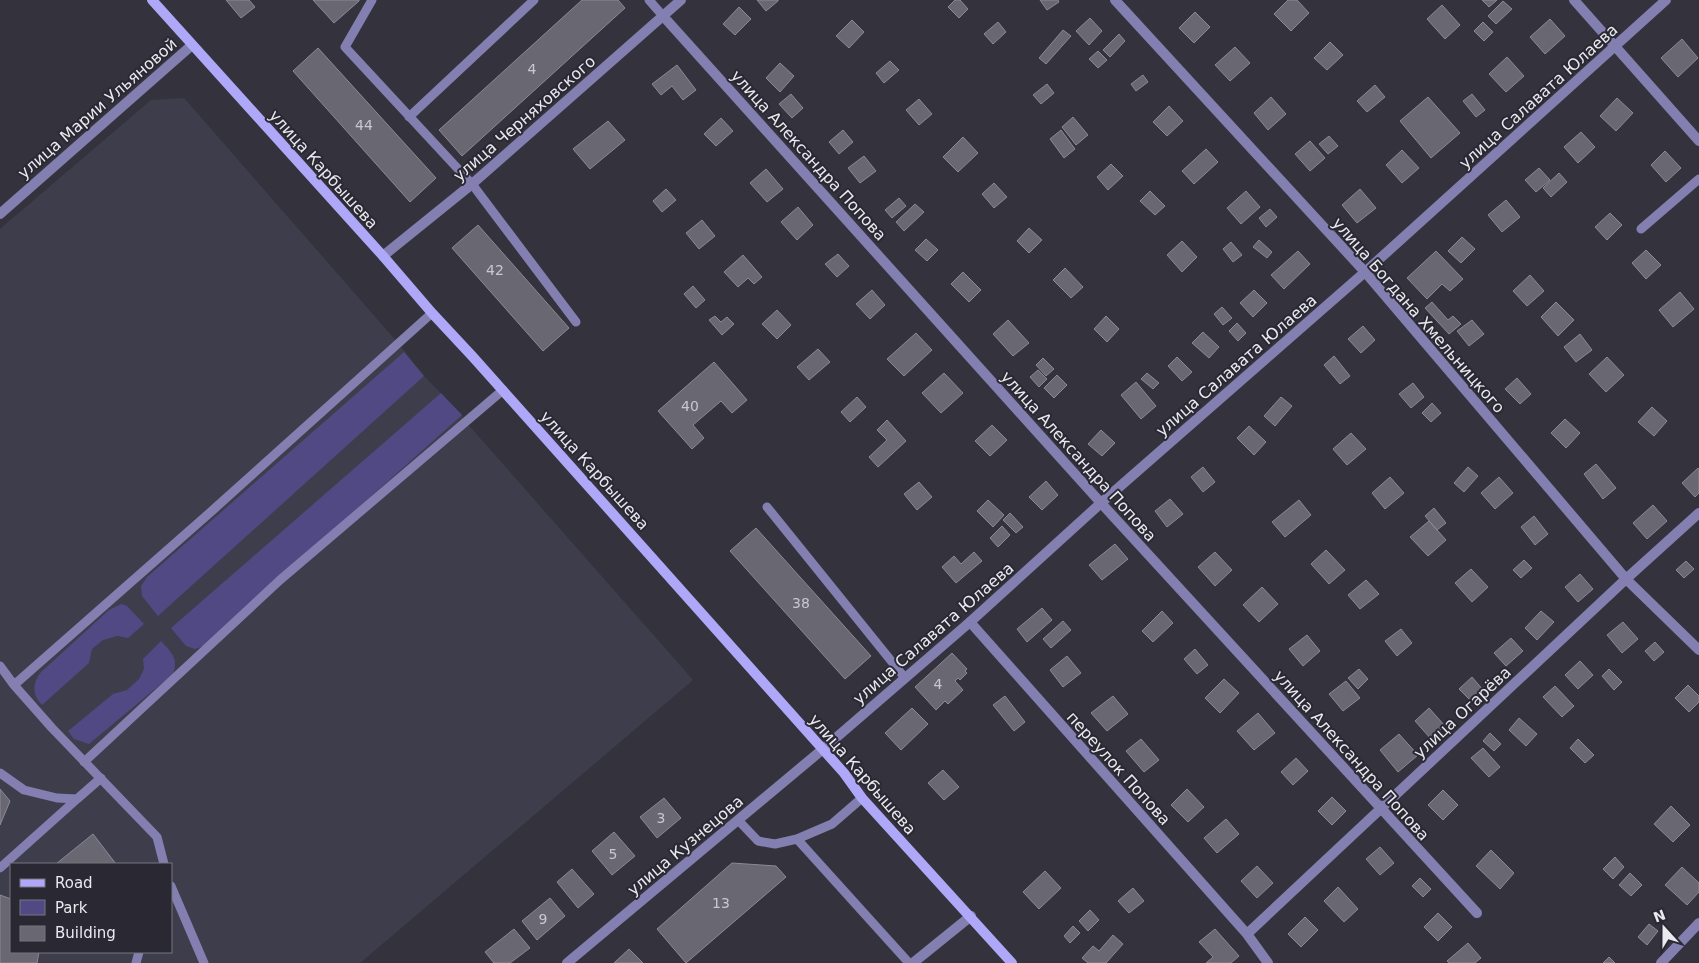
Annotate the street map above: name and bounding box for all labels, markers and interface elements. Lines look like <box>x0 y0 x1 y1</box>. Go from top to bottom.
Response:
street label: улица Салавата Юлаева <box>1455 20 1622 173</box>
street label: улица Марии Ульяновой <box>14 34 181 183</box>
street label: улица Черняховского <box>449 51 599 185</box>
house number: 4 <box>528 61 537 77</box>
street label: улица Александра Попова <box>727 66 890 245</box>
street label: улица Карбышева <box>265 106 382 233</box>
house number: 44 <box>355 117 373 133</box>
street label: улица Богдана Хмельницкого <box>1328 214 1509 417</box>
house number: 42 <box>486 262 504 278</box>
street label: улица Салавата Юлаева <box>1152 290 1321 440</box>
street label: улица Александра Попова <box>997 367 1160 546</box>
house number: 40 <box>681 398 699 414</box>
street label: улица Карбышева <box>536 407 653 534</box>
street label: улица Салавата Юлаева <box>849 558 1018 708</box>
house number: 38 <box>792 595 810 611</box>
street label: улица Огарёва <box>1410 662 1515 762</box>
street label: улица Александра Попова <box>1270 666 1433 845</box>
house number: 4 <box>934 676 943 692</box>
street label: переулок Попова <box>1063 708 1174 829</box>
street label: улица Карбышева <box>805 710 920 838</box>
street label: улица Кузнецова <box>624 791 747 899</box>
house number: 3 <box>657 810 665 826</box>
house number: 5 <box>609 846 617 862</box>
legend <box>10 863 172 953</box>
text: Road <box>55 874 93 892</box>
house number: 13 <box>712 895 730 911</box>
text: Park <box>55 899 88 917</box>
north arrow <box>1639 903 1689 953</box>
text: N <box>1651 906 1668 925</box>
house number: 9 <box>539 911 547 927</box>
text: Building <box>55 924 116 942</box>

